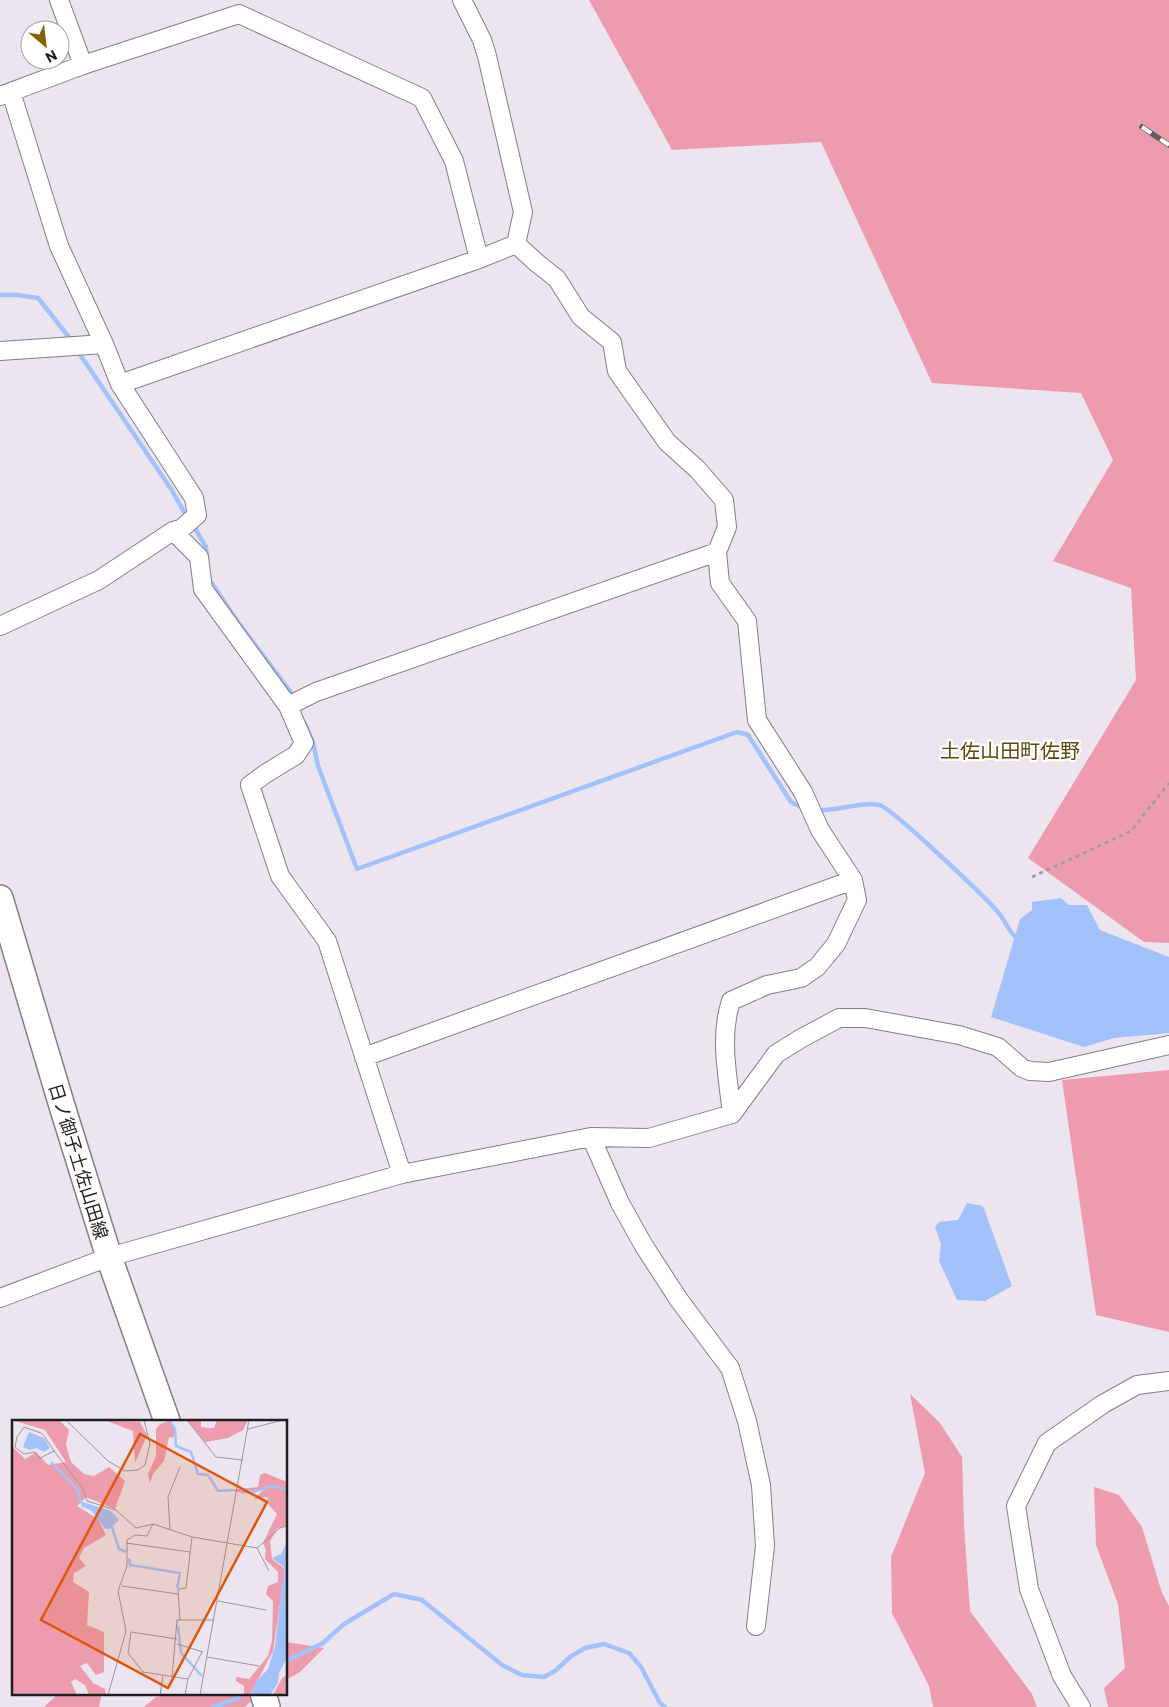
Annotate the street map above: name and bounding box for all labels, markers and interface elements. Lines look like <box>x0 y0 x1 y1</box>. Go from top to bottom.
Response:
north arrow <box>20 20 70 70</box>
text: N <box>43 47 60 67</box>
district label: 土佐山田町佐野 <box>940 738 1080 762</box>
street label: 日ノ御子土佐山田線 <box>45 1080 113 1242</box>
inset map <box>12 1420 288 1694</box>

